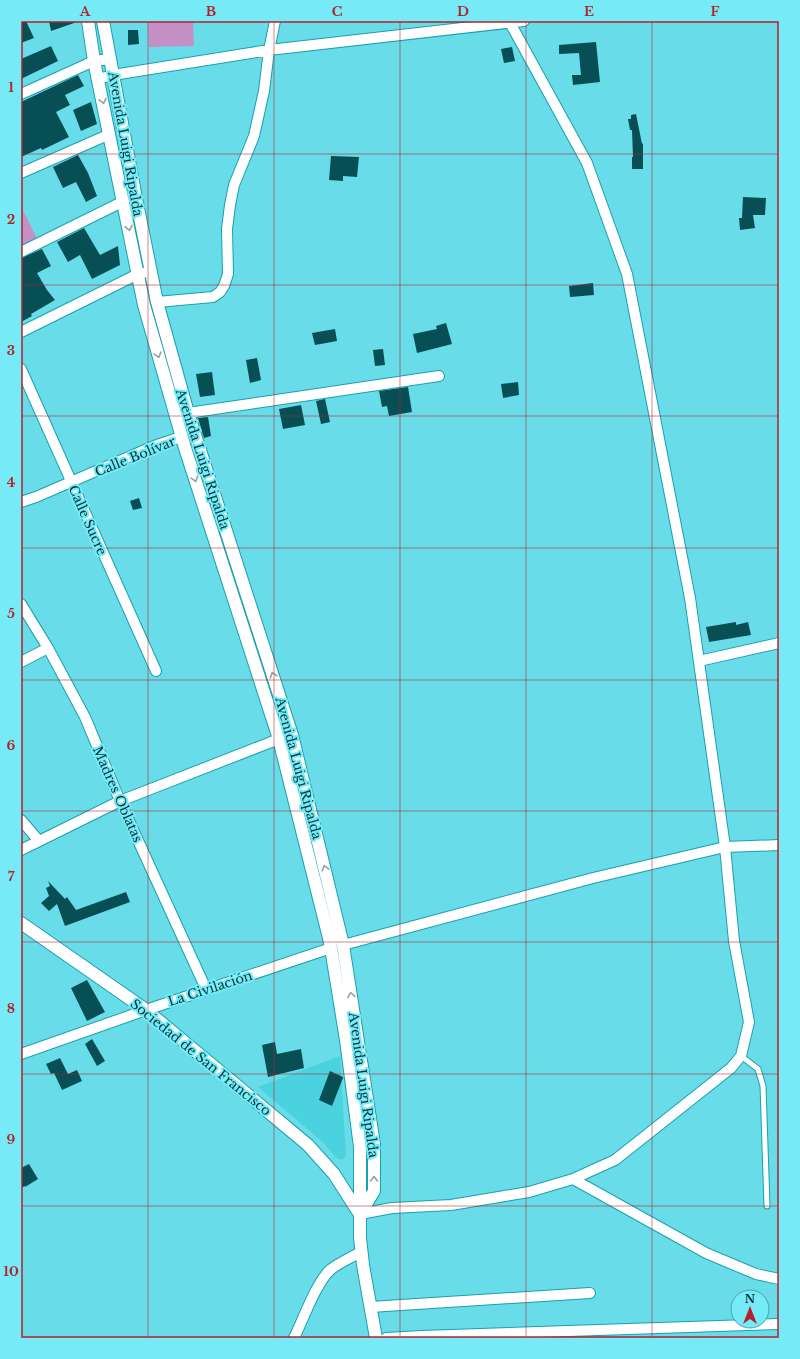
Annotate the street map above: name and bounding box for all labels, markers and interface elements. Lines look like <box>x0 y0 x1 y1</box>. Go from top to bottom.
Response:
text: A <box>79 3 91 20</box>
text: B <box>206 3 216 20</box>
text: C <box>332 3 343 20</box>
text: D <box>457 3 469 20</box>
text: E <box>584 3 594 20</box>
text: F <box>711 3 720 20</box>
street label: Avenida Luigi Ripalda <box>104 69 147 219</box>
text: 1 <box>8 79 14 96</box>
one-way arrow <box>98 97 106 104</box>
text: 2 <box>7 211 15 228</box>
one-way arrow <box>124 225 133 231</box>
text: 3 <box>7 342 15 359</box>
one-way arrow <box>153 351 162 358</box>
street label: Avenida Luigi Ripalda <box>171 386 234 532</box>
street label: Calle Bolívar <box>92 432 179 480</box>
text: 4 <box>7 474 16 491</box>
one-way arrow <box>190 476 199 483</box>
street label: Calle Sucre <box>65 483 111 558</box>
text: 5 <box>7 605 15 622</box>
one-way arrow <box>269 671 278 678</box>
street label: Avenida Luigi Ripalda <box>271 694 326 842</box>
text: 6 <box>7 737 16 754</box>
street label: Madres Oblatas <box>89 743 146 845</box>
one-way arrow <box>321 864 329 871</box>
text: 7 <box>8 868 15 885</box>
street label: La Civilación <box>166 967 255 1010</box>
one-way arrow <box>347 992 356 998</box>
street label: Sociedad de San Francisco <box>127 995 274 1119</box>
text: 8 <box>7 1000 15 1017</box>
street label: Avenida Luigi Ripalda <box>345 1010 382 1160</box>
text: 9 <box>7 1131 16 1148</box>
one-way arrow <box>370 1176 378 1182</box>
text: 10 <box>3 1263 19 1280</box>
north arrow <box>730 1289 770 1329</box>
text: N <box>745 1292 756 1306</box>

